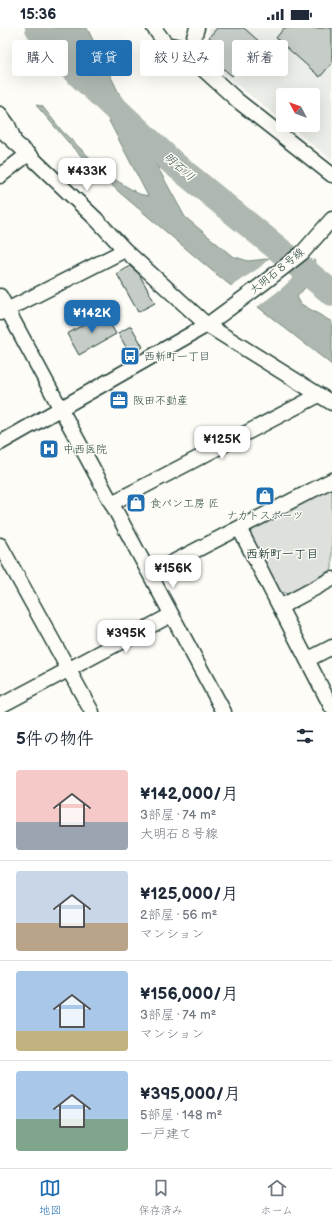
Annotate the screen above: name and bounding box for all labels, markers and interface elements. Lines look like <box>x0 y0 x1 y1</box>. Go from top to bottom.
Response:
text: 15:36 <box>20 5 56 24</box>
chip: 購入 <box>12 40 68 76</box>
chip: 賃貸 <box>76 40 132 76</box>
chip: 絞り込み <box>140 40 224 76</box>
chip: 新着 <box>232 40 288 76</box>
north arrow <box>276 88 320 132</box>
map controls <box>276 88 320 132</box>
water label: 明石川 <box>160 150 198 184</box>
pin: ¥433K <box>59 158 115 192</box>
text: ¥433K <box>67 163 107 179</box>
street label: 大明石８号線 <box>247 245 307 297</box>
pin: ¥142K <box>64 300 120 334</box>
text: ¥142K <box>73 305 111 321</box>
bus stop icon: 西新町一丁目 <box>119 345 141 367</box>
place label: 西新町一丁目 <box>144 350 210 363</box>
office icon: 阪田不動産 <box>108 389 130 411</box>
place label: 阪田不動産 <box>133 394 188 407</box>
pin: ¥125K <box>194 426 250 460</box>
text: ¥125K <box>203 431 241 447</box>
hospital icon: 中西医院 <box>38 438 60 460</box>
place label: 中西医院 <box>63 443 107 456</box>
shop icon: ナカトスポーツ <box>254 485 276 507</box>
shop icon: 食パン工房 匠 <box>125 492 147 514</box>
place label: 食パン工房 匠 <box>150 497 219 510</box>
place label: ナカトスポーツ <box>227 509 303 522</box>
district label: 西新町一丁目 <box>246 547 318 562</box>
pin: ¥156K <box>145 555 201 589</box>
text: ¥156K <box>154 560 192 576</box>
pin: ¥395K <box>98 620 154 654</box>
text: ¥395K <box>106 625 146 641</box>
icon: filters <box>294 725 316 747</box>
text: 5件の物件 <box>16 729 94 749</box>
text: ¥142,000/月 <box>140 784 238 804</box>
icon: home <box>48 786 96 834</box>
text: 3部屋 · 74 m² <box>140 807 216 823</box>
text: 大明石８号線 <box>140 826 218 842</box>
text: ¥125,000/月 <box>140 884 238 904</box>
icon: home <box>48 887 96 935</box>
text: 2部屋 · 56 m² <box>140 907 217 923</box>
text: マンション <box>140 926 204 942</box>
text: ¥156,000/月 <box>140 984 238 1004</box>
icon: home <box>48 987 96 1035</box>
text: 3部屋 · 74 m² <box>140 1007 216 1023</box>
text: マンション <box>140 1026 204 1042</box>
text: ¥395,000/月 <box>140 1084 241 1104</box>
icon: home <box>48 1087 96 1135</box>
text: 5部屋 · 148 m² <box>140 1107 222 1123</box>
text: 一戸建て <box>140 1126 192 1142</box>
tab: 地図 <box>39 1177 61 1217</box>
tab: 保存済み <box>139 1177 183 1217</box>
tab: ホーム <box>261 1177 293 1217</box>

